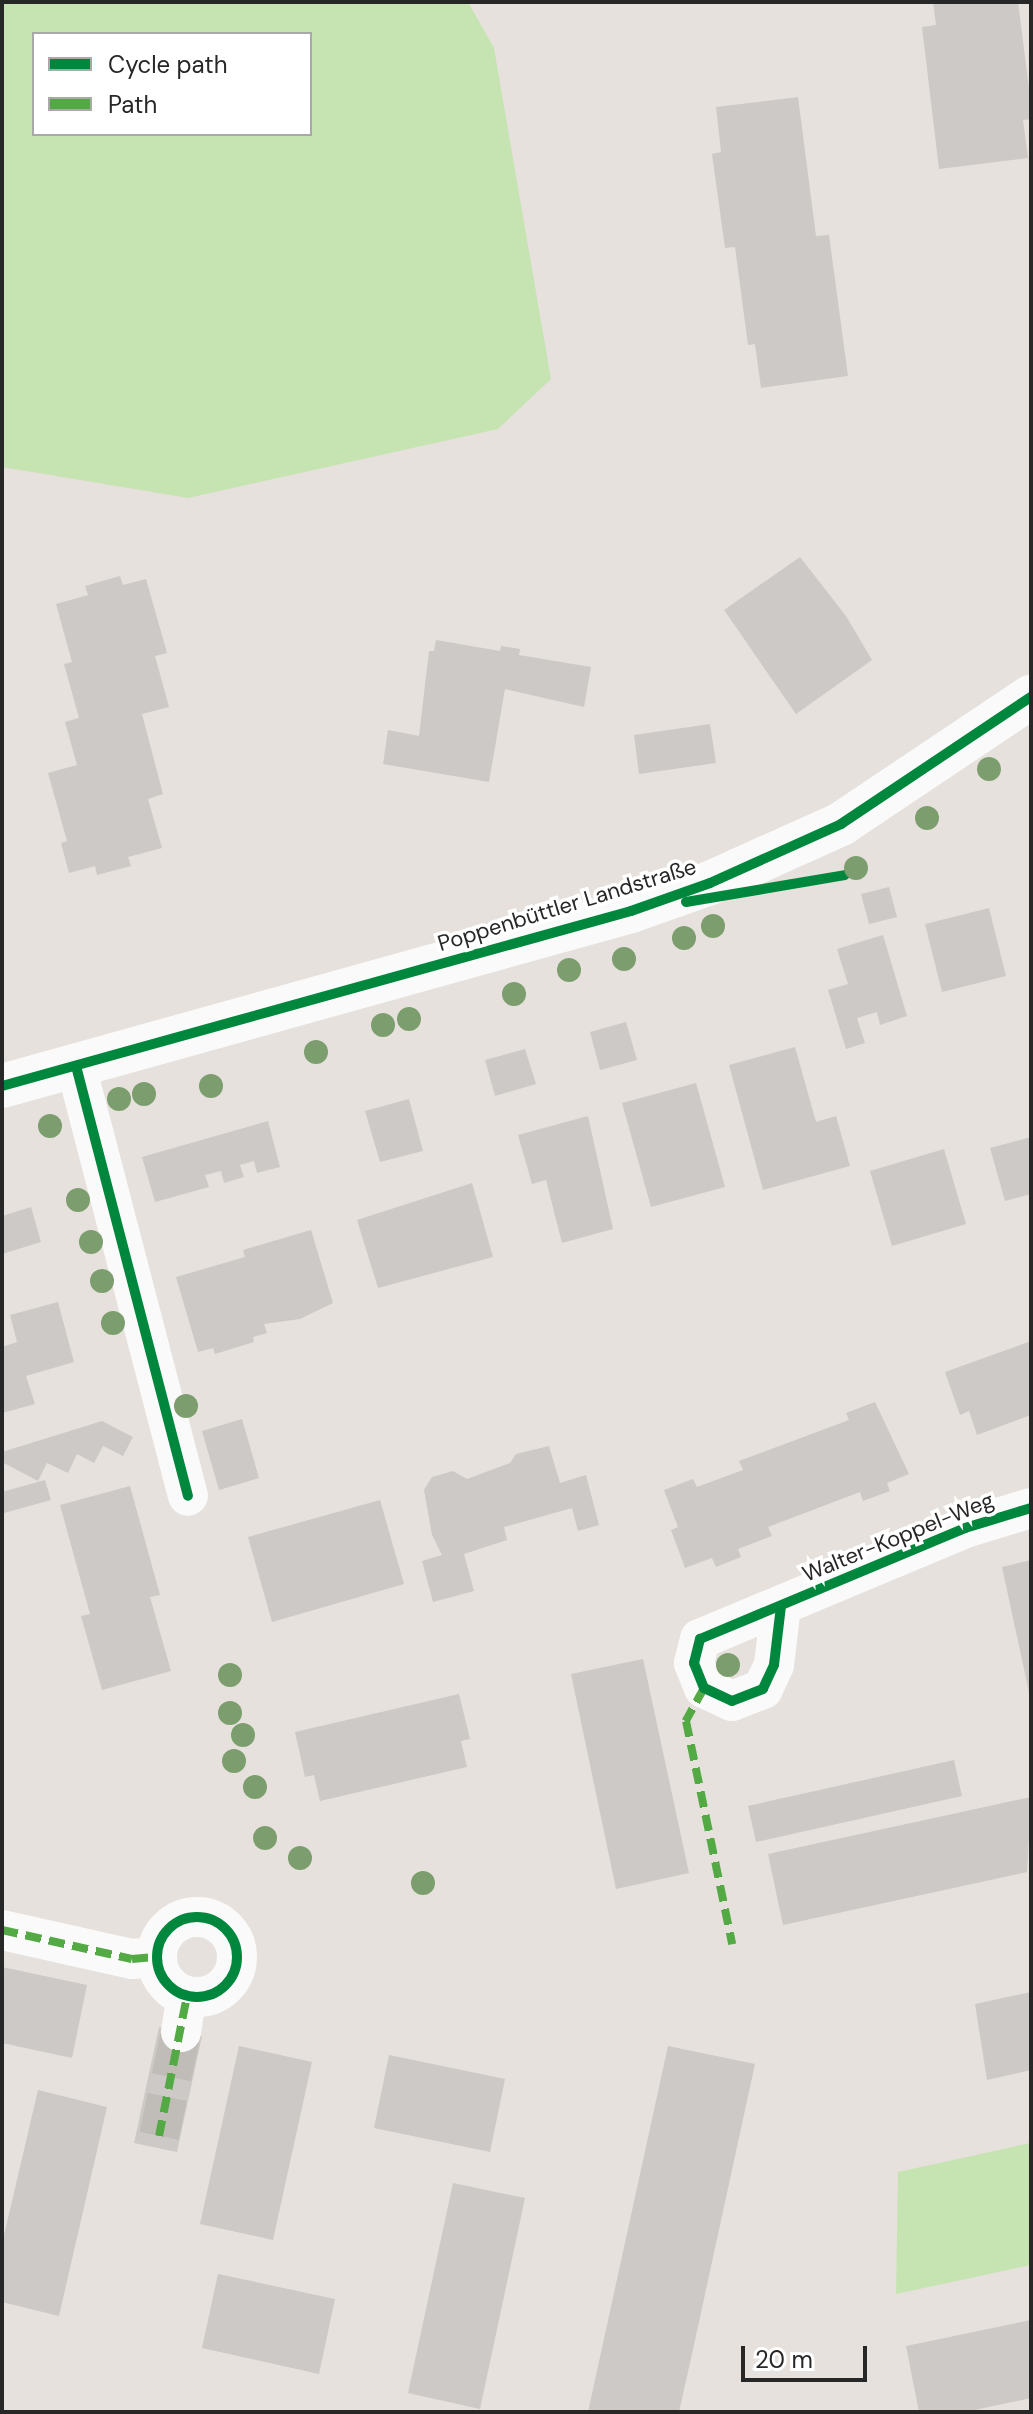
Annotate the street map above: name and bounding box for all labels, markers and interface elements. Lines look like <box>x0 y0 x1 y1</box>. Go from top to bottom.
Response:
legend <box>32 32 312 136</box>
text: Cycle path <box>108 49 227 80</box>
text: Path <box>108 89 157 120</box>
street label: Poppenbüttler Landstraße <box>435 853 699 957</box>
street label: Walter-Koppel-Weg <box>798 1487 998 1587</box>
scale bar <box>745 2330 871 2380</box>
text: 20 m <box>755 2344 813 2375</box>

